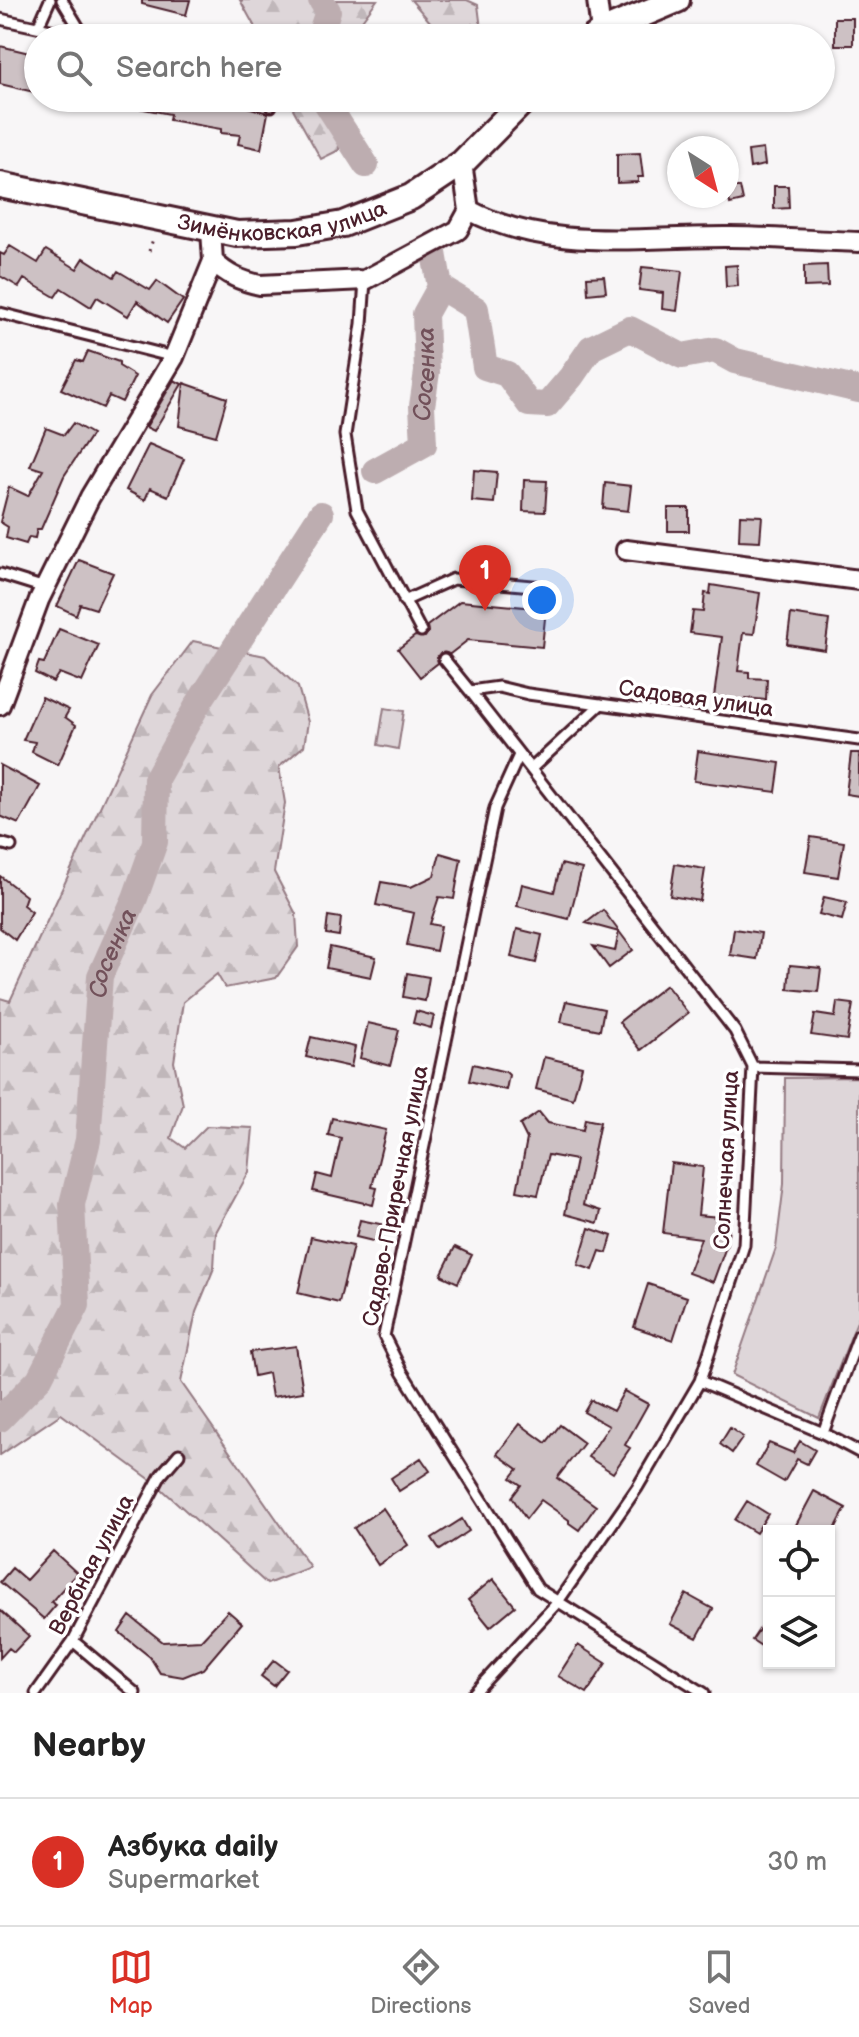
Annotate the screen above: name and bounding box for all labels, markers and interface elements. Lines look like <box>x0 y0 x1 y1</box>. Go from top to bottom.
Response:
search box <box>24 24 835 112</box>
icon: search <box>52 46 96 90</box>
text: Search here <box>116 50 282 86</box>
north arrow <box>667 136 739 208</box>
street label: Зимёнковская улица <box>175 195 390 248</box>
water label: Сосенка <box>407 327 442 422</box>
pin: 1 <box>459 545 511 611</box>
your location <box>522 580 562 620</box>
street label: Садовая улица <box>617 675 775 723</box>
water label: Сосенка <box>84 904 143 999</box>
street label: Садово-Приречная улица <box>357 1063 435 1329</box>
street label: Солнечная улица <box>709 1070 745 1250</box>
street label: Вербная улица <box>44 1490 140 1640</box>
map controls <box>763 1525 835 1669</box>
button: locate <box>763 1525 835 1597</box>
button: layers <box>763 1597 835 1669</box>
text: Nearby <box>32 1725 146 1766</box>
text: Азбука daily <box>108 1829 278 1865</box>
text: 1 <box>53 1847 63 1878</box>
text: 30 m <box>767 1847 827 1878</box>
text: Supermarket <box>108 1865 259 1896</box>
tab: Map <box>109 1945 153 2020</box>
tab: Directions <box>370 1945 471 2020</box>
tab: Saved <box>689 1945 750 2020</box>

